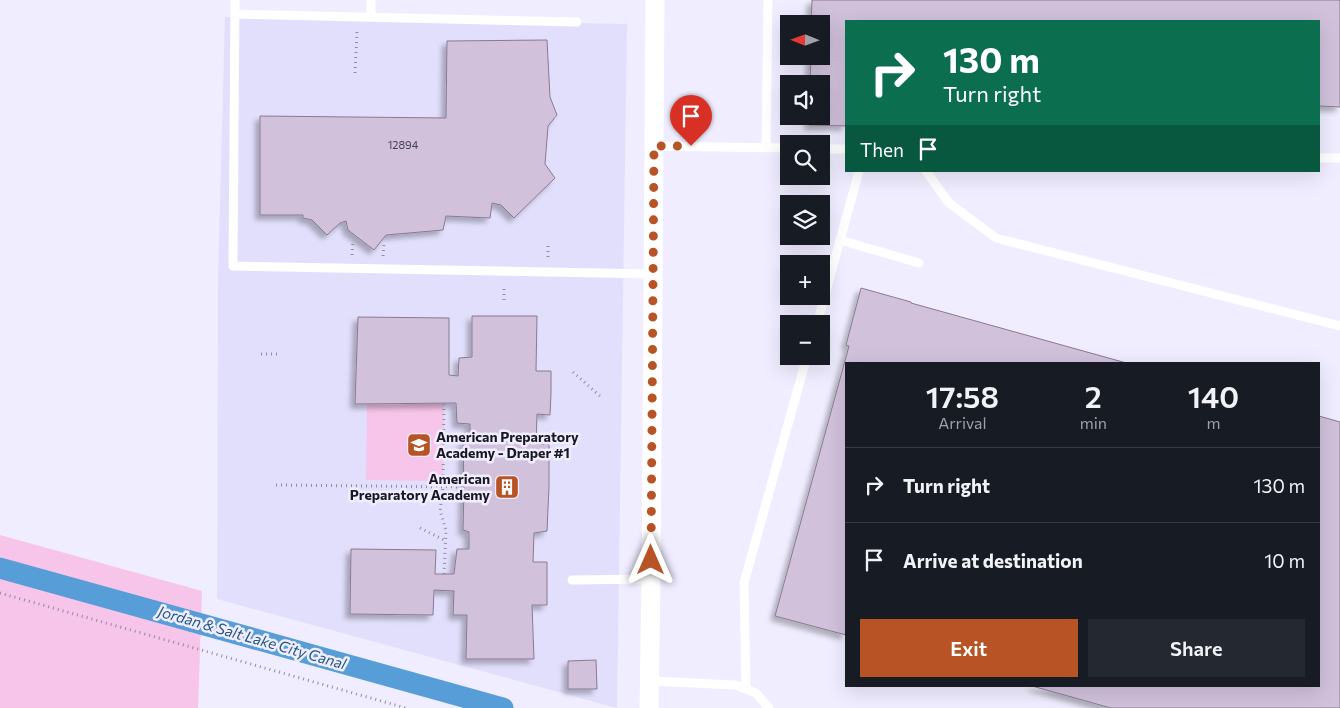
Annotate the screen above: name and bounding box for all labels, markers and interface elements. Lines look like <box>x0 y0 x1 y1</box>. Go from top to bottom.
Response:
north arrow <box>780 15 830 65</box>
map controls <box>780 15 830 365</box>
text: 130 m <box>943 37 1040 80</box>
icon: right <box>860 40 925 105</box>
button: sound <box>780 75 830 125</box>
text: Turn right <box>943 80 1041 107</box>
pin <box>670 95 712 146</box>
icon: arrive <box>677 102 705 130</box>
button: search <box>780 135 830 185</box>
icon: arrive <box>914 135 942 163</box>
house number: 12894 <box>388 138 419 151</box>
text: Then <box>860 138 904 161</box>
button: layers <box>780 195 830 245</box>
button: + <box>780 255 830 305</box>
button: − <box>780 315 830 365</box>
text: 17:58 <box>926 377 999 414</box>
text: 2 <box>1085 377 1102 414</box>
text: 140 <box>1188 377 1239 414</box>
text: Arrival <box>938 413 987 432</box>
text: min <box>1080 413 1107 432</box>
text: m <box>1206 413 1220 432</box>
place label: American Preparatory Academy - Draper #1 <box>436 428 579 461</box>
school or university icon: American Preparatory Academy - Draper #1 <box>406 432 432 458</box>
place label: American Preparatory Academy <box>350 470 490 503</box>
icon: right <box>860 471 888 499</box>
building icon: American Preparatory Academy <box>494 474 520 500</box>
text: Turn right <box>903 474 990 497</box>
text: 130 m <box>1253 474 1305 497</box>
position arrow <box>624 533 676 585</box>
icon: arrive <box>860 546 888 574</box>
text: Arrive at destination <box>903 549 1083 572</box>
text: 10 m <box>1264 549 1305 572</box>
water label: Jordan & Salt Lake City Canal <box>154 601 349 673</box>
button: Exit <box>860 619 1078 677</box>
button: Share <box>1088 619 1305 677</box>

